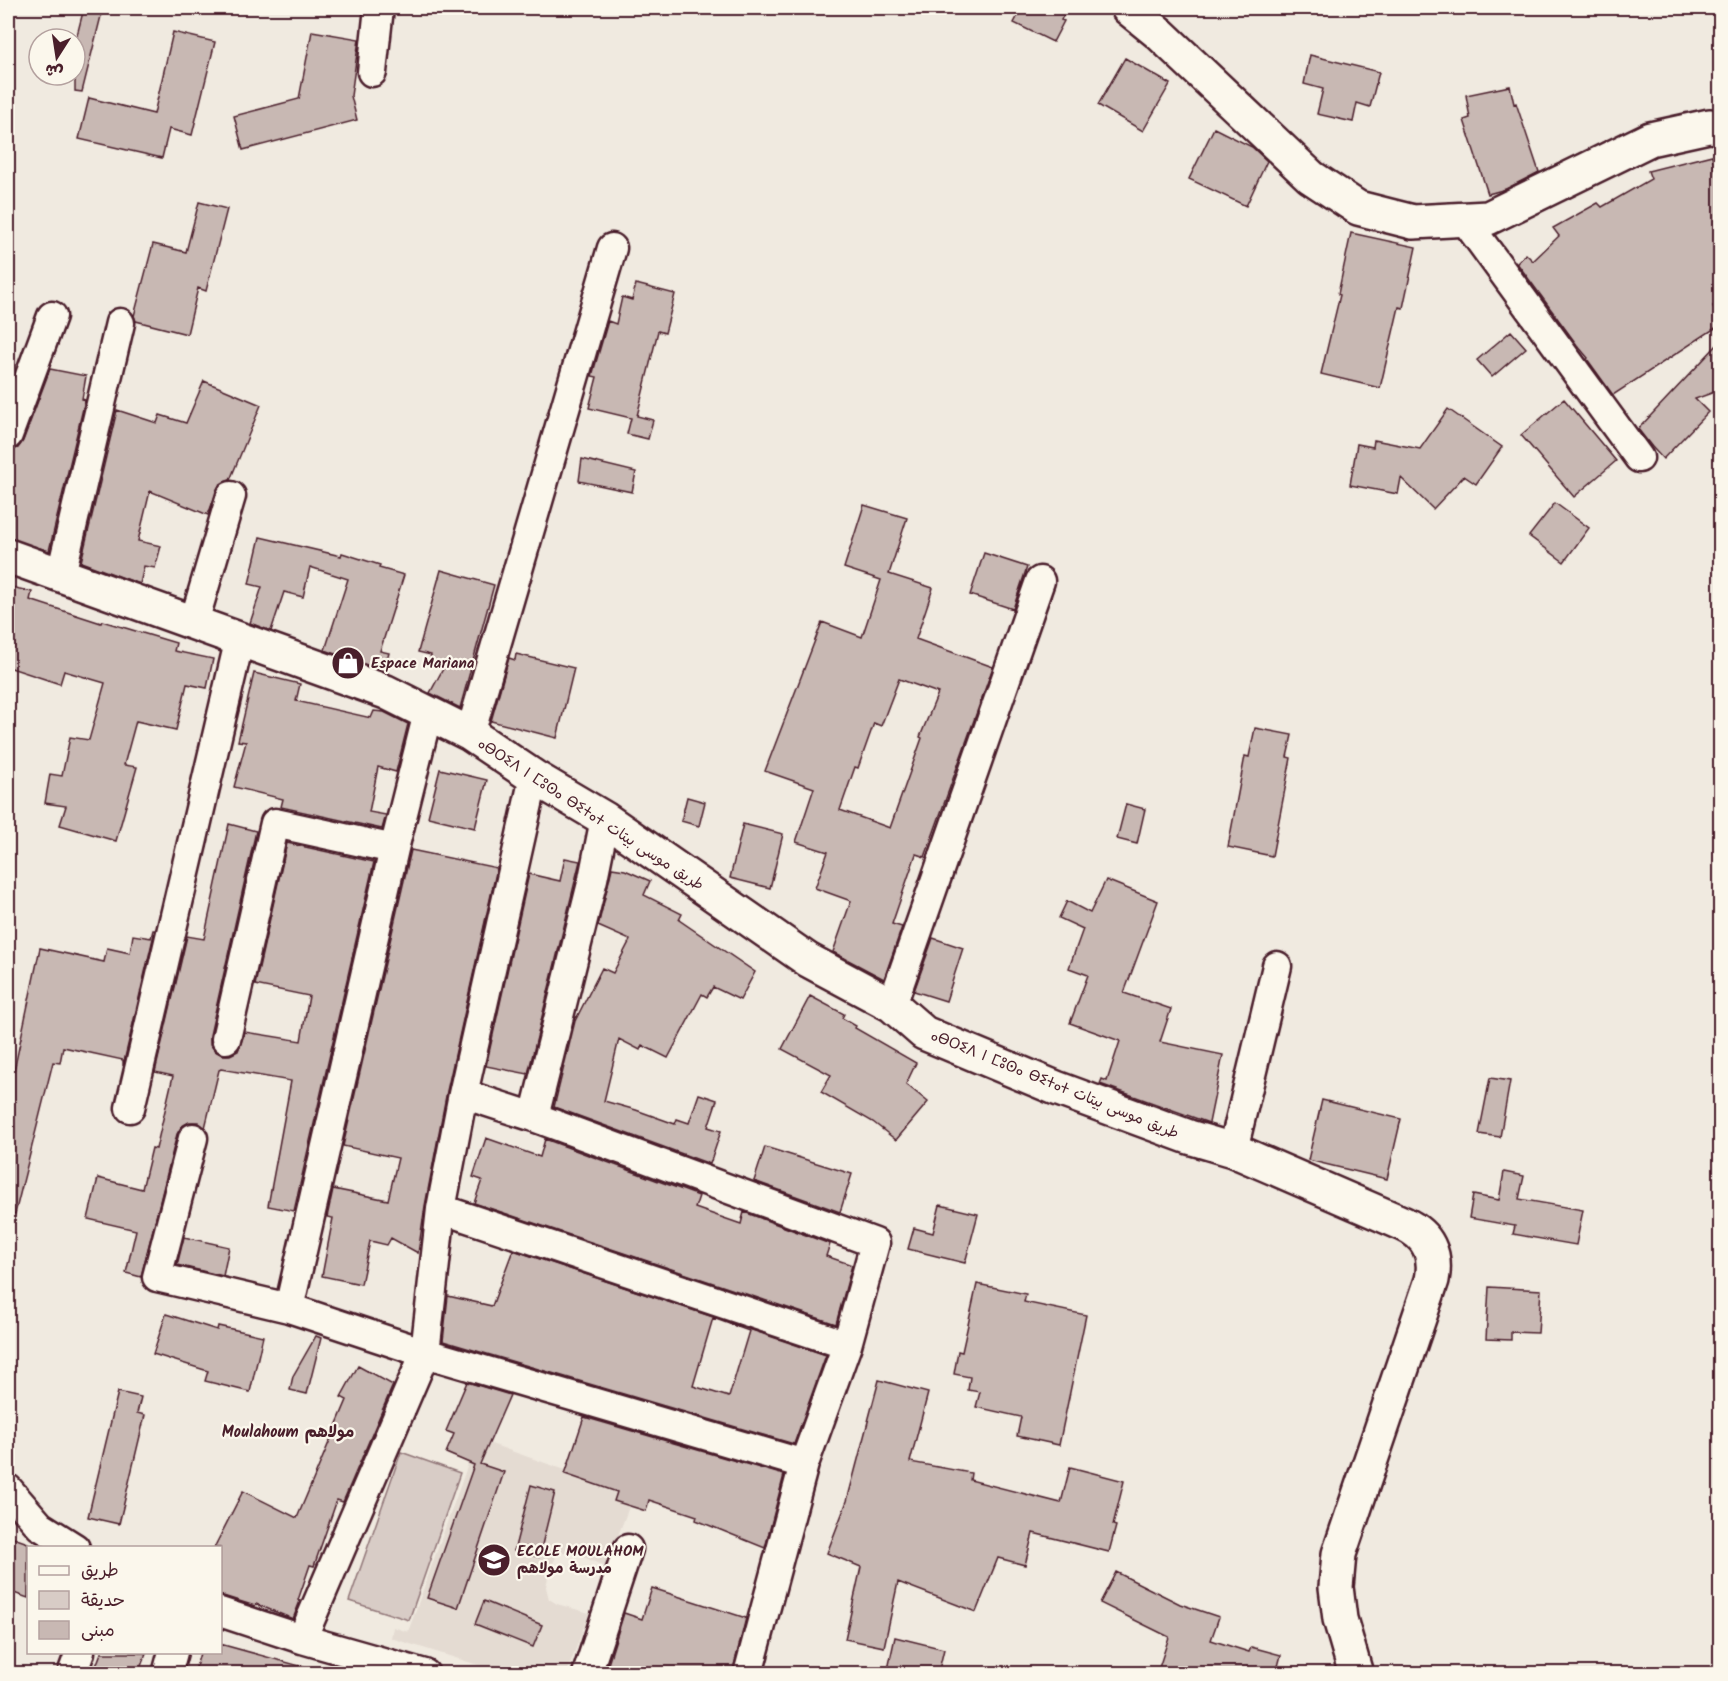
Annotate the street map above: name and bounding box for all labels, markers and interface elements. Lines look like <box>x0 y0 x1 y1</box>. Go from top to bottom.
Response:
north arrow <box>27 27 87 87</box>
text: ش <box>43 56 65 84</box>
shop icon: Espace Mariana <box>330 645 366 681</box>
place label: Espace Mariana <box>371 652 475 676</box>
street label: ⴰⴱⵔⵉⴷ ⵏ ⵎⵓⵙⴰ ⴱⵉⵜⴰⵜ طريق موسى بيتات <box>473 732 708 897</box>
street label: ⴰⴱⵔⵉⴷ ⵏ ⵎⵓⵙⴰ ⴱⵉⵜⴰⵜ طريق موسى بيتات <box>927 1024 1182 1146</box>
district label: Moulahoum مولاهم <box>222 1420 354 1445</box>
place label: ECOLE MOULAHOM مدرسة مولاهم <box>517 1540 644 1581</box>
school or university icon: ECOLE MOULAHOM مدرسة مولاهم <box>476 1542 512 1578</box>
legend <box>27 1546 222 1654</box>
text: طريق <box>81 1557 119 1586</box>
text: حديقة <box>81 1587 125 1616</box>
text: مبنى <box>81 1617 115 1646</box>

